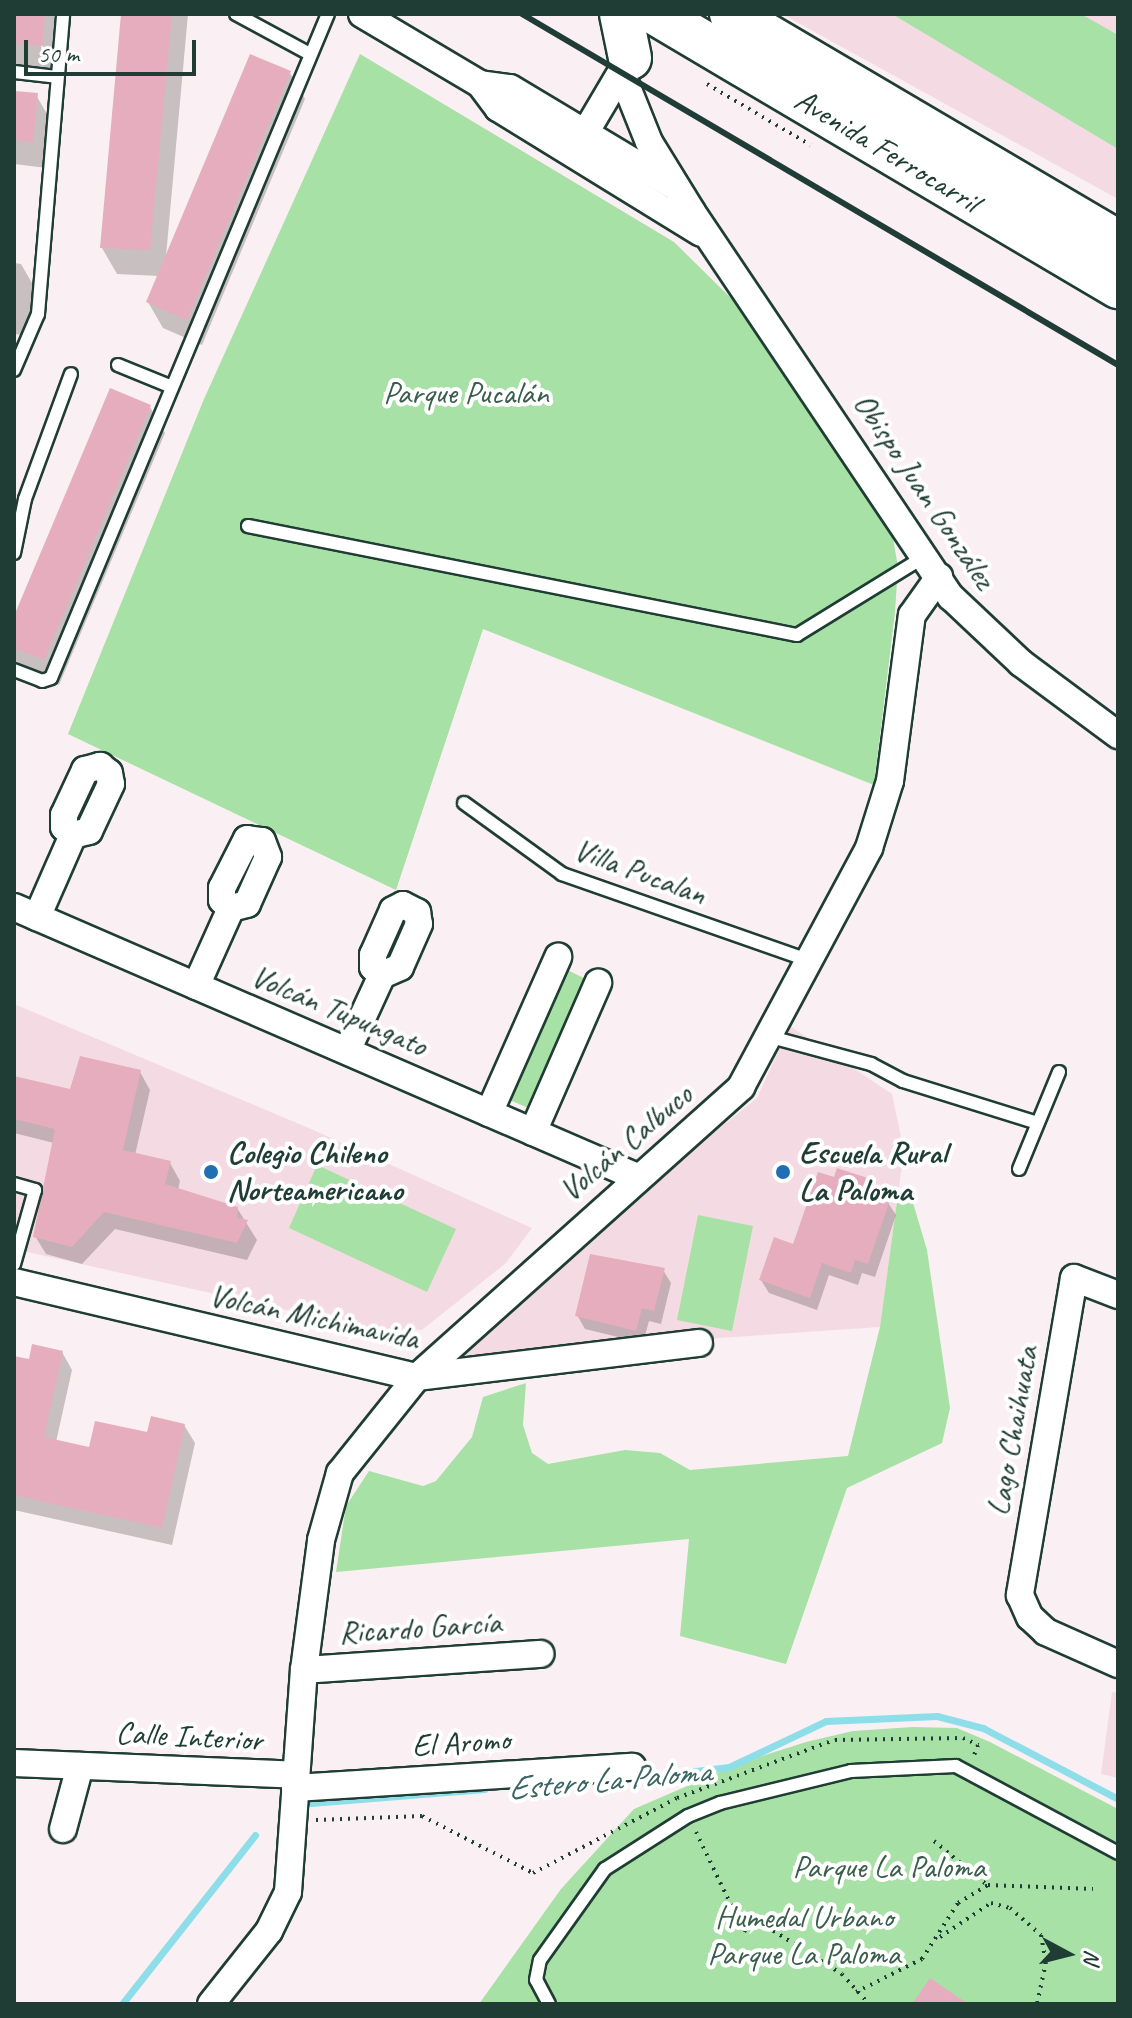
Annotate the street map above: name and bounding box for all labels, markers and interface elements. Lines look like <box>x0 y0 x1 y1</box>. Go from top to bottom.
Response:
scale bar <box>28 24 200 74</box>
text: 50 m <box>38 39 79 69</box>
street label: Avenida Ferrocarril <box>788 81 986 221</box>
park label: Parque Pucalán <box>384 374 548 412</box>
street label: Obispo Juan González <box>845 387 1003 595</box>
street label: Villa Pucalan <box>570 831 710 913</box>
street label: Volcán Tupungato <box>245 957 433 1065</box>
street label: Volcán Calbuco <box>552 1076 700 1210</box>
place label: Colegio Chileno Norteamericano <box>227 1135 402 1210</box>
place label: Escuela Rural La Paloma <box>799 1135 947 1210</box>
marker: Colegio Chileno Norteamericano <box>202 1163 220 1181</box>
marker: Escuela Rural La Paloma <box>774 1163 792 1181</box>
street label: Volcán Michimavida <box>206 1276 422 1358</box>
street label: Lago Chaihuata <box>979 1343 1047 1519</box>
street label: Ricardo García <box>337 1603 503 1653</box>
street label: Calle Interior <box>115 1714 263 1760</box>
street label: El Aromo <box>410 1720 512 1766</box>
water label: Estero La Paloma <box>506 1750 712 1808</box>
park label: Parque La Paloma <box>792 1848 986 1886</box>
park label: Humedal Urbano Parque La Paloma <box>707 1899 901 1974</box>
north arrow <box>1028 1914 1108 1994</box>
text: N <box>1077 1948 1107 1965</box>

